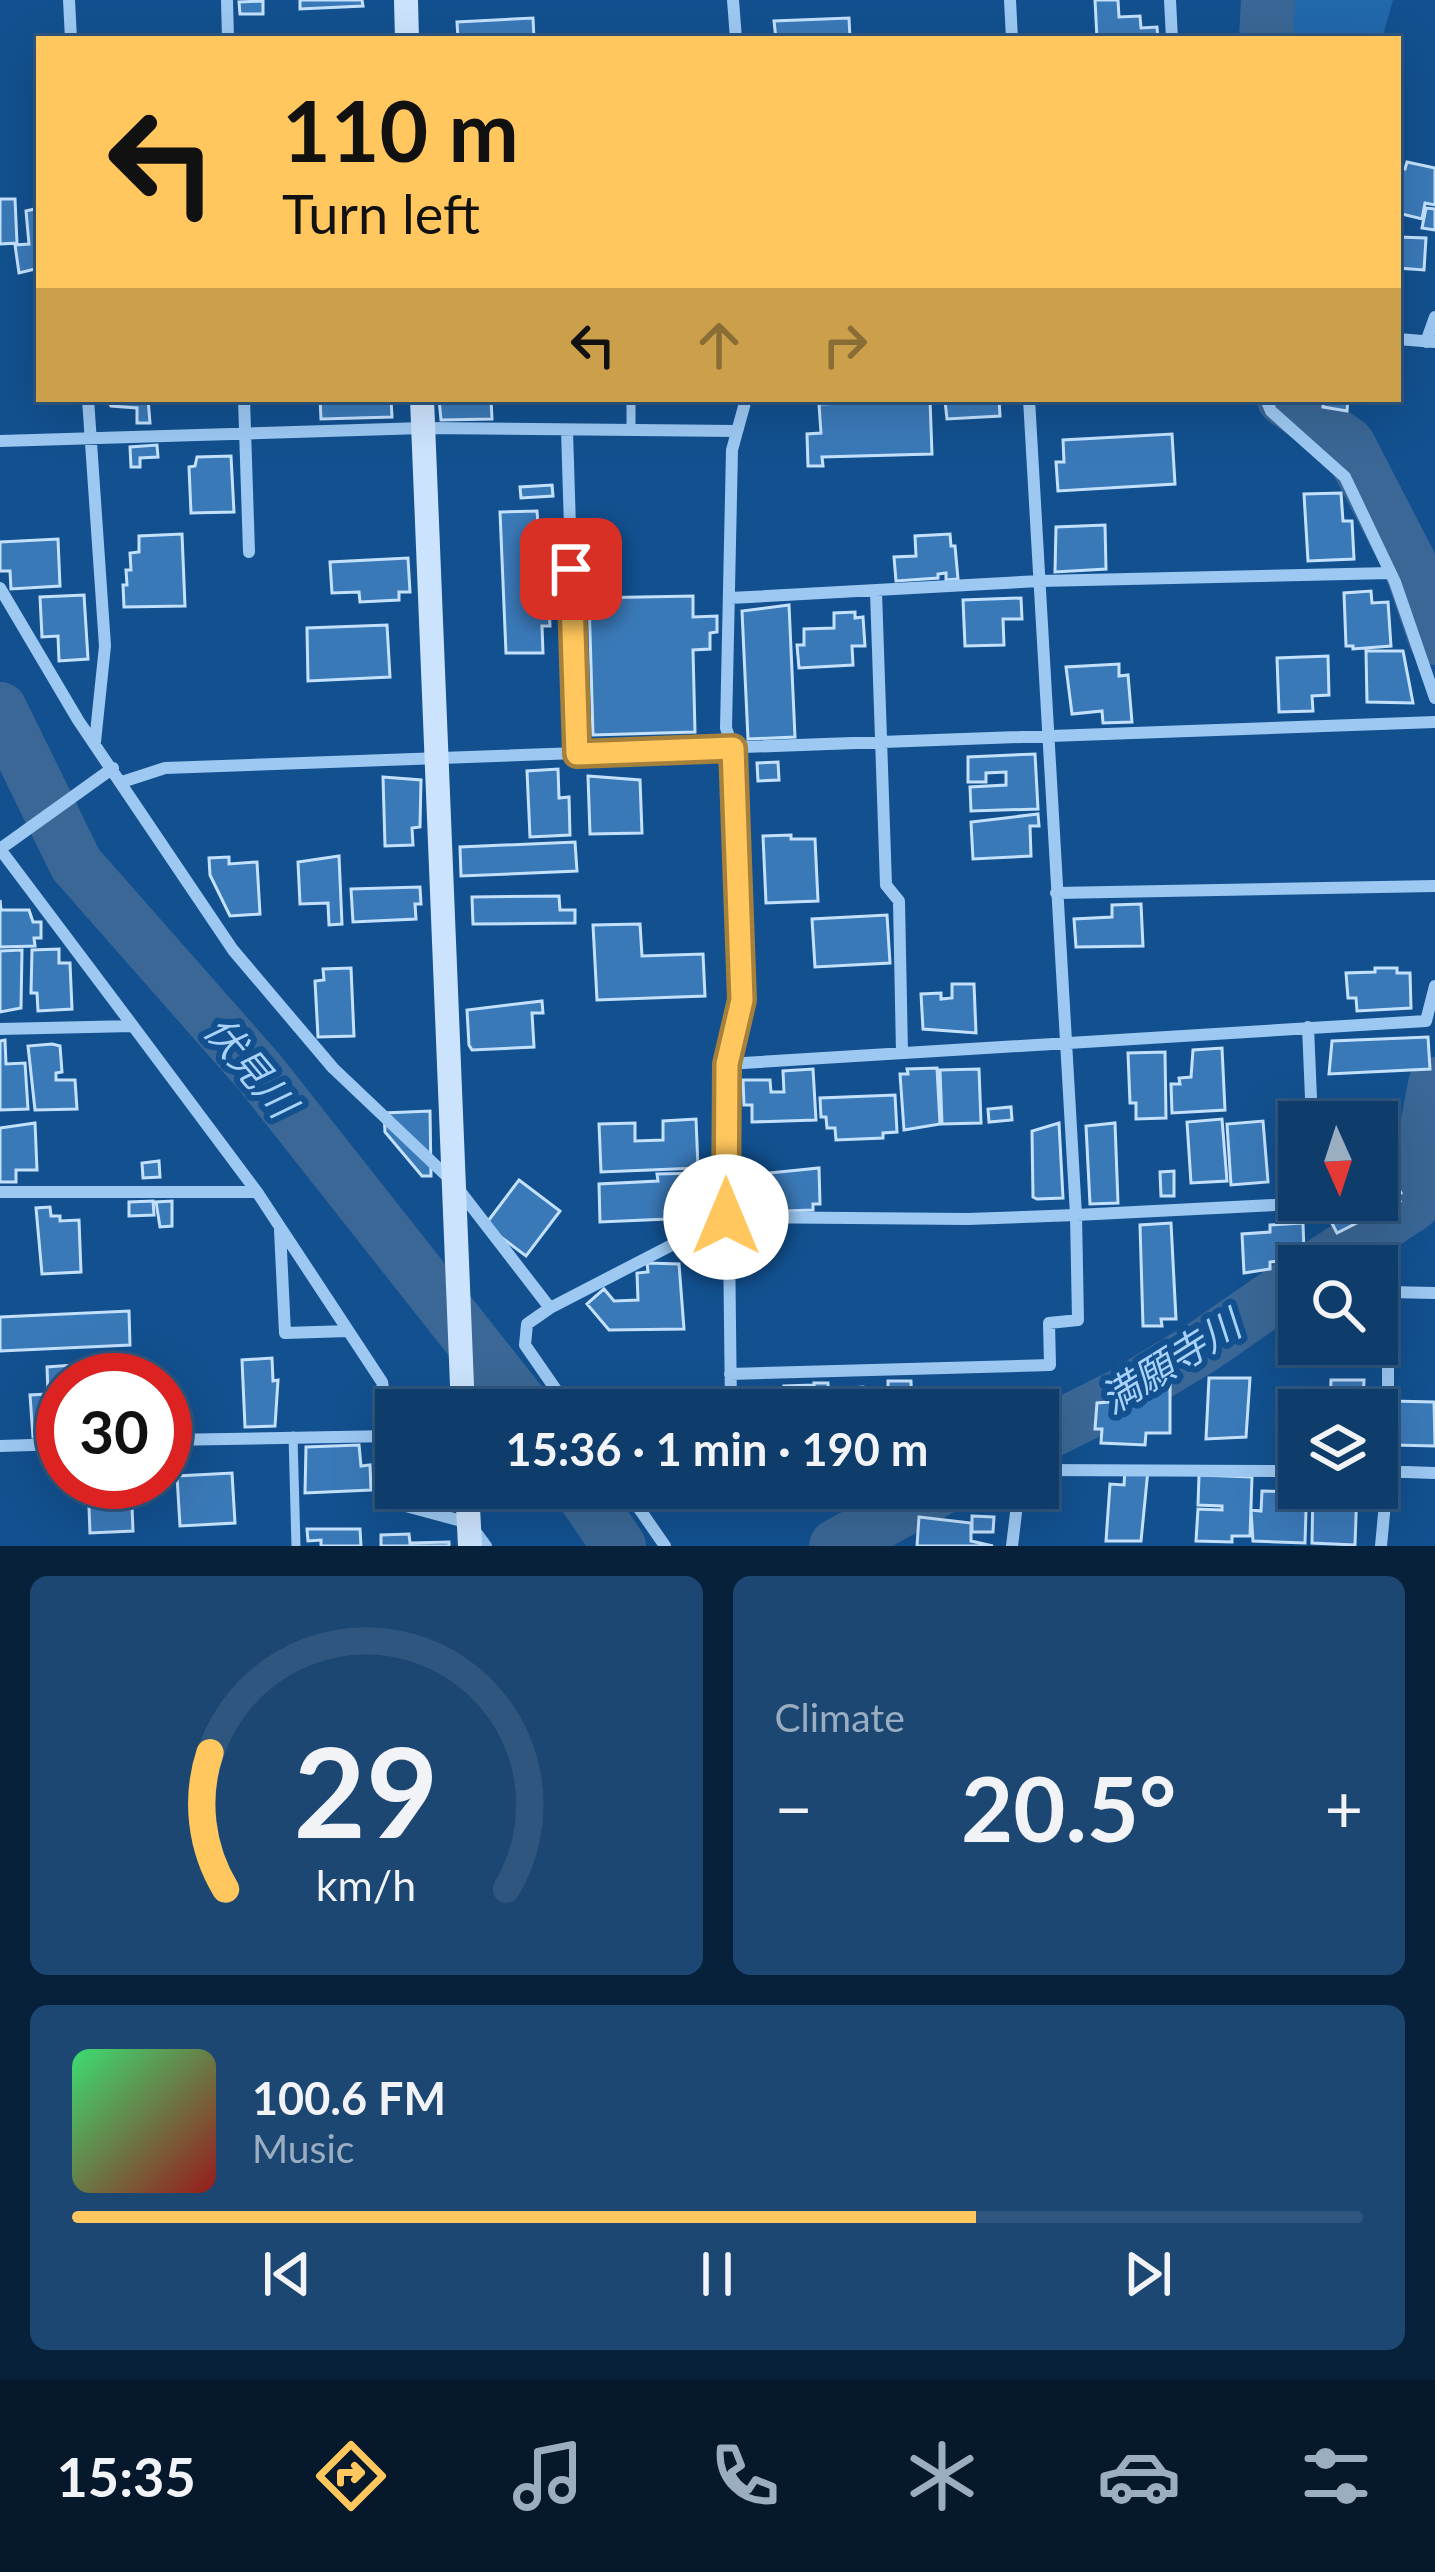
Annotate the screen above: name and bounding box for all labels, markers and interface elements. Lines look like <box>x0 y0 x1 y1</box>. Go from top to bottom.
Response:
text: 110 m <box>282 79 519 180</box>
icon: left <box>84 84 240 240</box>
text: Turn left <box>282 181 480 246</box>
icon: left <box>560 312 626 378</box>
icon: ahead <box>686 312 752 378</box>
icon: right <box>812 312 878 378</box>
pin <box>520 518 622 620</box>
icon: arrive <box>538 536 604 602</box>
water label: 伏見川 <box>196 1006 309 1129</box>
north arrow <box>1278 1101 1398 1221</box>
map controls <box>1278 1101 1398 1509</box>
position arrow <box>663 1154 789 1280</box>
button: search <box>1278 1245 1398 1365</box>
water label: 満願寺川 <box>1092 1298 1252 1422</box>
speed limit sign: 30 <box>36 1353 192 1509</box>
button: layers <box>1278 1389 1398 1509</box>
text: 15:36 · 1 min · 190 m <box>506 1422 928 1476</box>
text: Climate <box>775 1694 905 1740</box>
text: 29 <box>294 1715 439 1865</box>
text: 20.5° <box>961 1753 1176 1861</box>
text: − <box>775 1768 813 1847</box>
text: + <box>1325 1768 1363 1847</box>
text: km/h <box>316 1858 416 1909</box>
text: 100.6 FM <box>252 2071 446 2125</box>
text: Music <box>252 2125 354 2171</box>
icon: previous <box>254 2241 320 2307</box>
icon: pause <box>684 2241 750 2307</box>
icon: next <box>1115 2241 1181 2307</box>
icon: directions <box>309 2434 393 2518</box>
icon: music <box>506 2434 590 2518</box>
icon: phone <box>703 2434 787 2518</box>
icon: climate <box>900 2434 984 2518</box>
icon: car <box>1097 2434 1181 2518</box>
icon: filters <box>1294 2434 1378 2518</box>
text: 15:35 <box>57 2444 196 2509</box>

